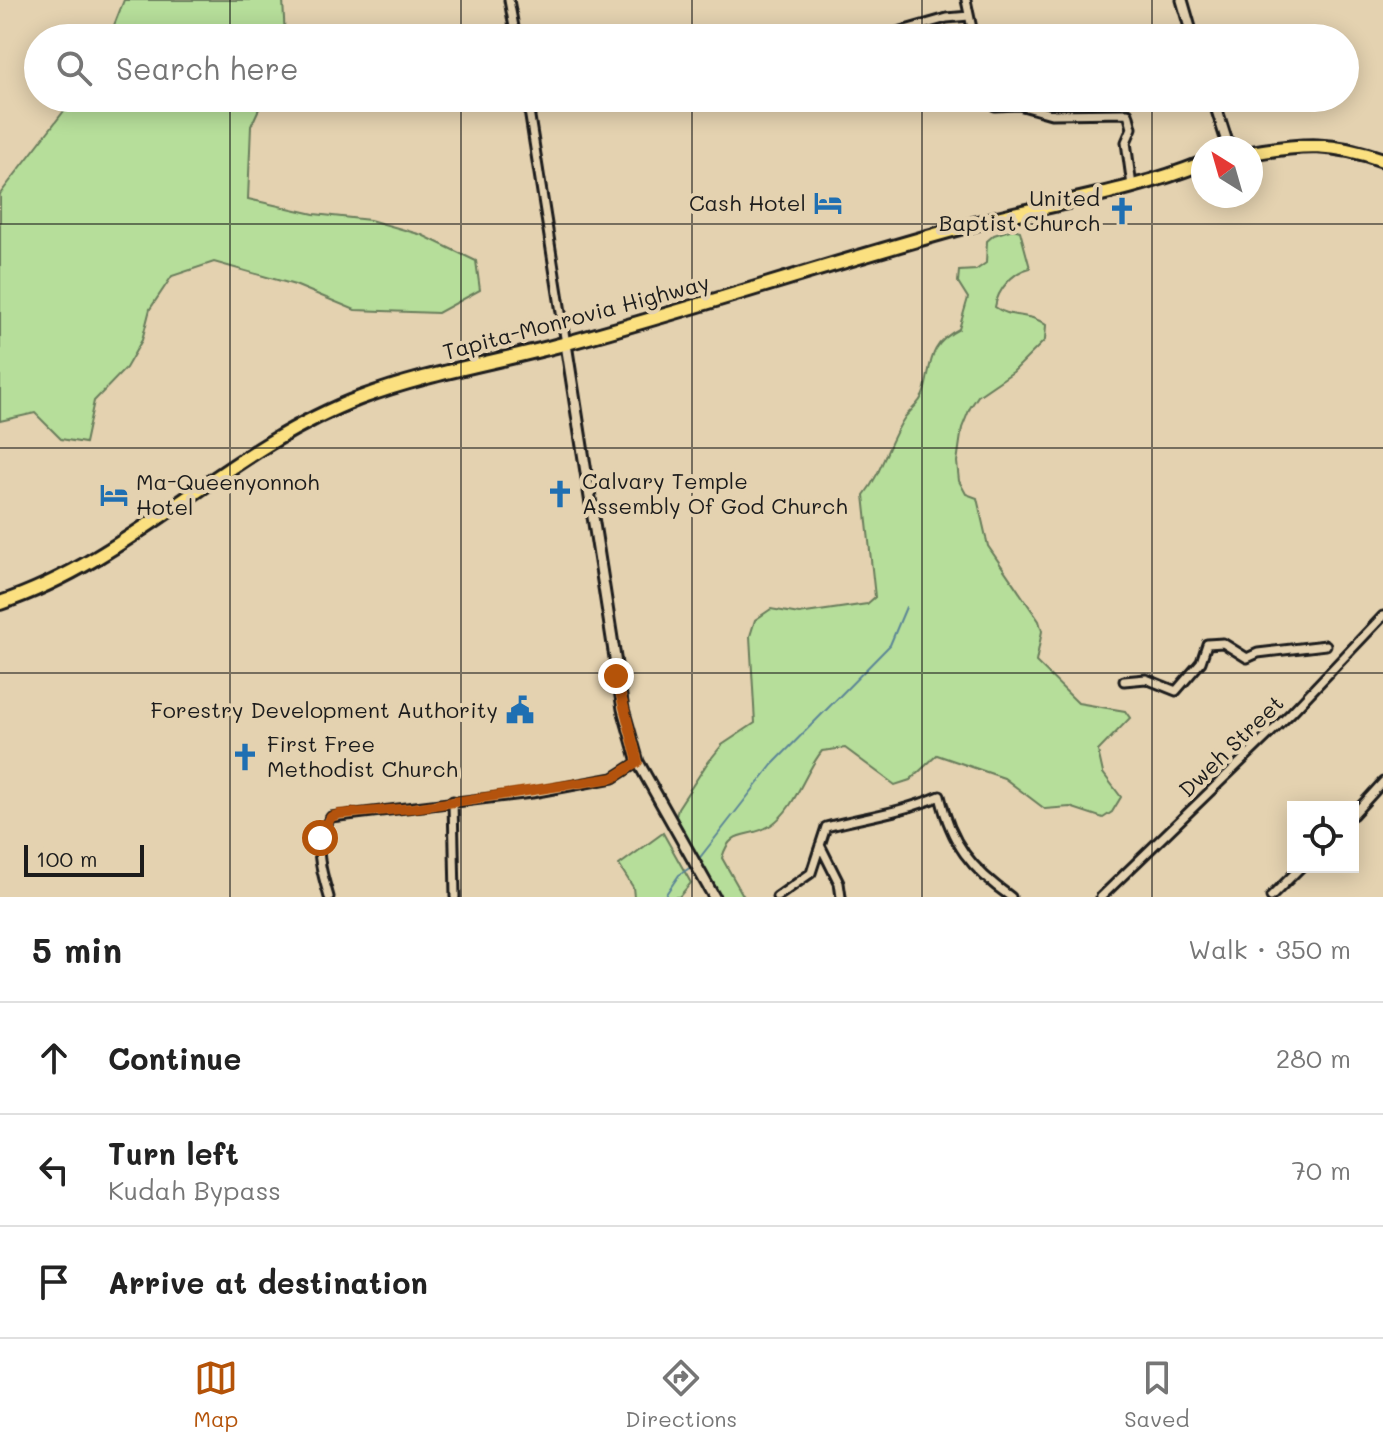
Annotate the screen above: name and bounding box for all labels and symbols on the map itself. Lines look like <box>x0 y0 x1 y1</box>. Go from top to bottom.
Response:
north arrow <box>1191 136 1263 208</box>
place label: United Baptist Church <box>939 183 1100 237</box>
place label: Cash Hotel <box>689 188 806 217</box>
hotel icon: Cash Hotel <box>813 188 843 218</box>
church icon: United Baptist Church <box>1107 196 1137 226</box>
street label: Tapita-Monrovia Highway <box>439 267 712 366</box>
place label: Calvary Temple Assembly Of God Church <box>582 466 848 520</box>
place label: Ma-Queenyonnoh Hotel <box>136 467 320 521</box>
church icon: Calvary Temple Assembly Of God Church <box>545 479 575 509</box>
hotel icon: Ma-Queenyonnoh Hotel <box>99 480 129 510</box>
route end <box>598 658 634 694</box>
street label: Dweh Street <box>1172 688 1289 803</box>
place label: Forestry Development Authority <box>151 695 498 724</box>
public building icon: Forestry Development Authority <box>505 695 535 725</box>
place label: First Free Methodist Church <box>267 729 458 783</box>
church icon: First Free Methodist Church <box>230 742 260 772</box>
route start <box>302 820 338 856</box>
scale bar <box>24 841 144 877</box>

